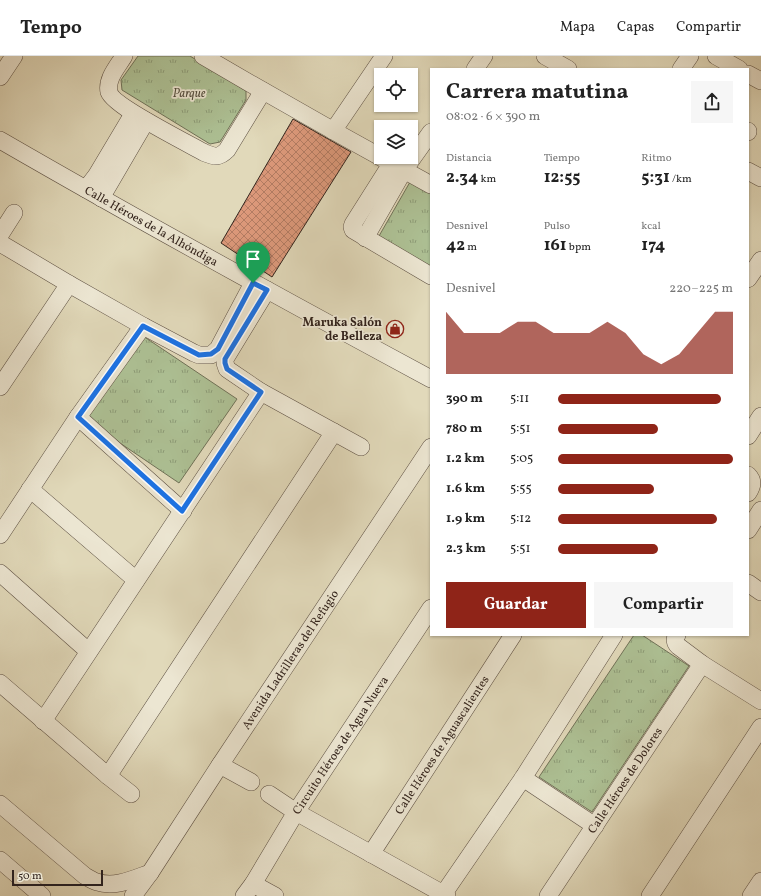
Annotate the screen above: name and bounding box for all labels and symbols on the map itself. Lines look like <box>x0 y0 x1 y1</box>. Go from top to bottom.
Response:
park label: Parque <box>173 86 206 102</box>
street label: Calle Héroes de la Alhóndiga <box>81 183 221 270</box>
pin <box>236 242 270 283</box>
place label: Maruka Salón de Belleza <box>303 315 382 345</box>
shop icon: Maruka Salón de Belleza <box>385 319 405 339</box>
street label: Avenida Ladrilleras del Refugio <box>239 587 343 733</box>
street label: Circuito Héroes de Agua Nueva <box>289 673 393 818</box>
street label: Calle Héroes de Aguascalientes <box>392 673 493 818</box>
street label: Calle Héroes de Dolores <box>585 725 667 837</box>
scale bar <box>12 868 103 887</box>

